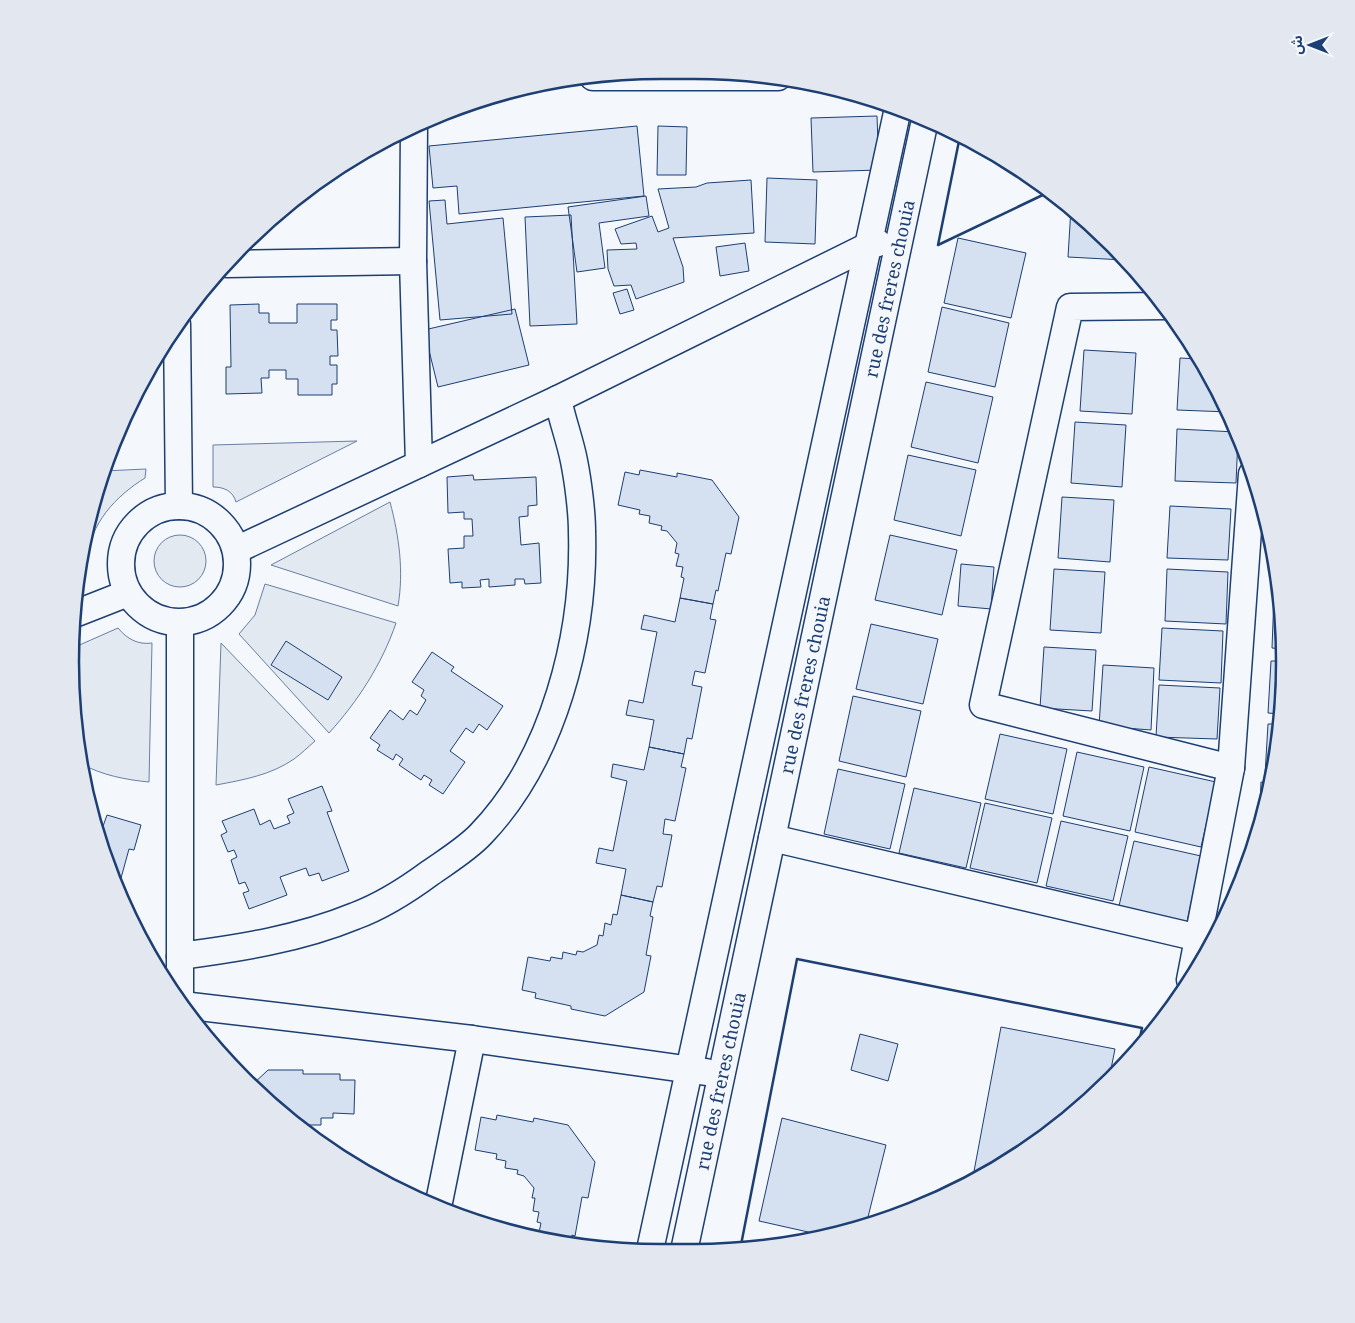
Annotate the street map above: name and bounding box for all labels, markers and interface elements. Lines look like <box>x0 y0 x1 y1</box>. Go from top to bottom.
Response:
north arrow <box>1285 20 1335 70</box>
text: ش <box>1287 35 1306 55</box>
street label: rue des freres chouia <box>858 197 920 380</box>
street label: rue des freres chouia <box>774 593 835 776</box>
street label: rue des freres chouia <box>690 990 751 1172</box>

